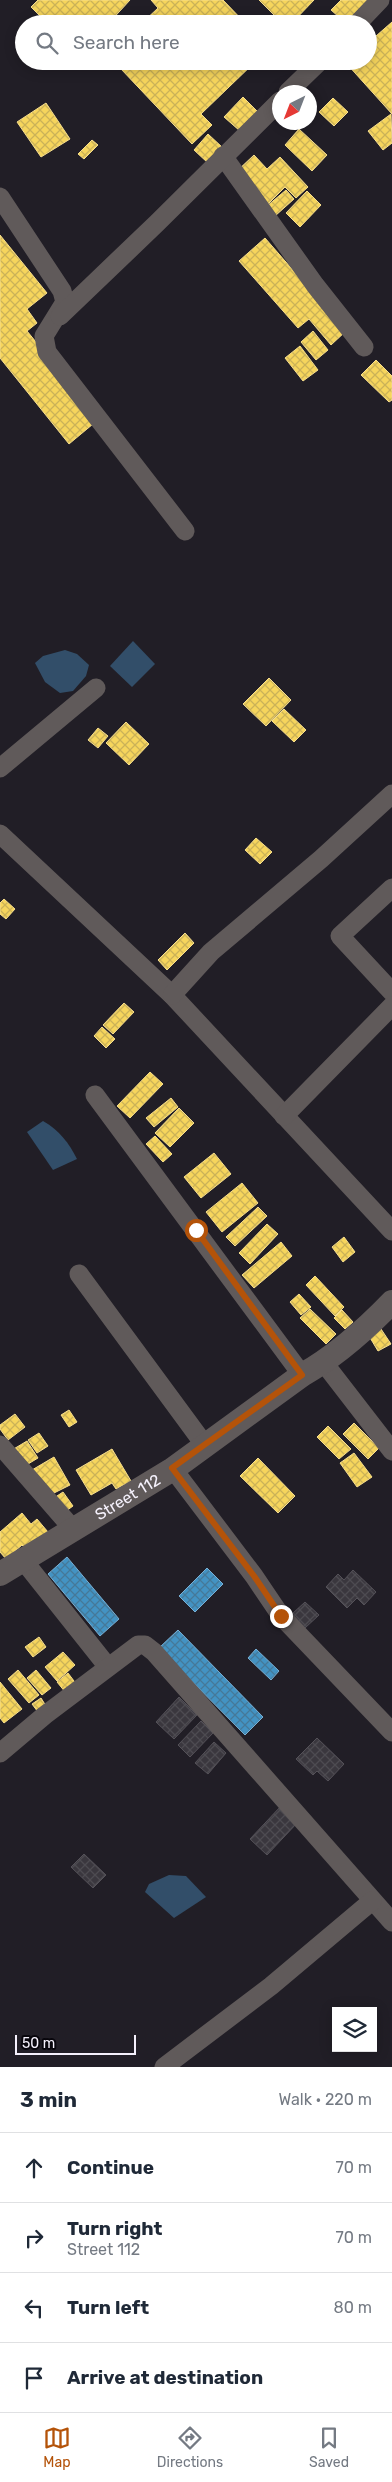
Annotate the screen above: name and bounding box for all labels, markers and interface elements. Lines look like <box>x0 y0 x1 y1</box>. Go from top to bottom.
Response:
search box <box>15 15 377 70</box>
icon: search <box>33 29 61 57</box>
text: Search here <box>73 31 180 54</box>
north arrow <box>272 85 317 130</box>
route start <box>185 1219 208 1242</box>
street label: Street 112 <box>91 1470 164 1524</box>
route end <box>270 1605 293 1628</box>
map controls <box>332 2007 377 2052</box>
button: layers <box>332 2007 377 2052</box>
scale bar <box>15 2032 136 2055</box>
text: 50 m <box>22 2035 55 2052</box>
text: 3 min <box>20 2087 77 2112</box>
text: Walk · 220 m <box>279 2090 372 2109</box>
icon: ahead <box>20 2154 48 2182</box>
text: Continue <box>67 2156 154 2179</box>
text: 70 m <box>335 2158 372 2177</box>
text: Turn right <box>67 2217 162 2240</box>
icon: right <box>20 2224 48 2252</box>
text: 70 m <box>335 2228 372 2247</box>
text: Street 112 <box>67 2240 140 2259</box>
icon: left <box>20 2294 48 2322</box>
text: Turn left <box>67 2296 149 2319</box>
text: 80 m <box>334 2298 372 2317</box>
icon: arrive <box>20 2364 48 2392</box>
text: Arrive at destination <box>67 2366 263 2389</box>
tab: Map <box>43 2424 71 2471</box>
tab: Directions <box>157 2424 223 2471</box>
tab: Saved <box>309 2424 349 2471</box>

